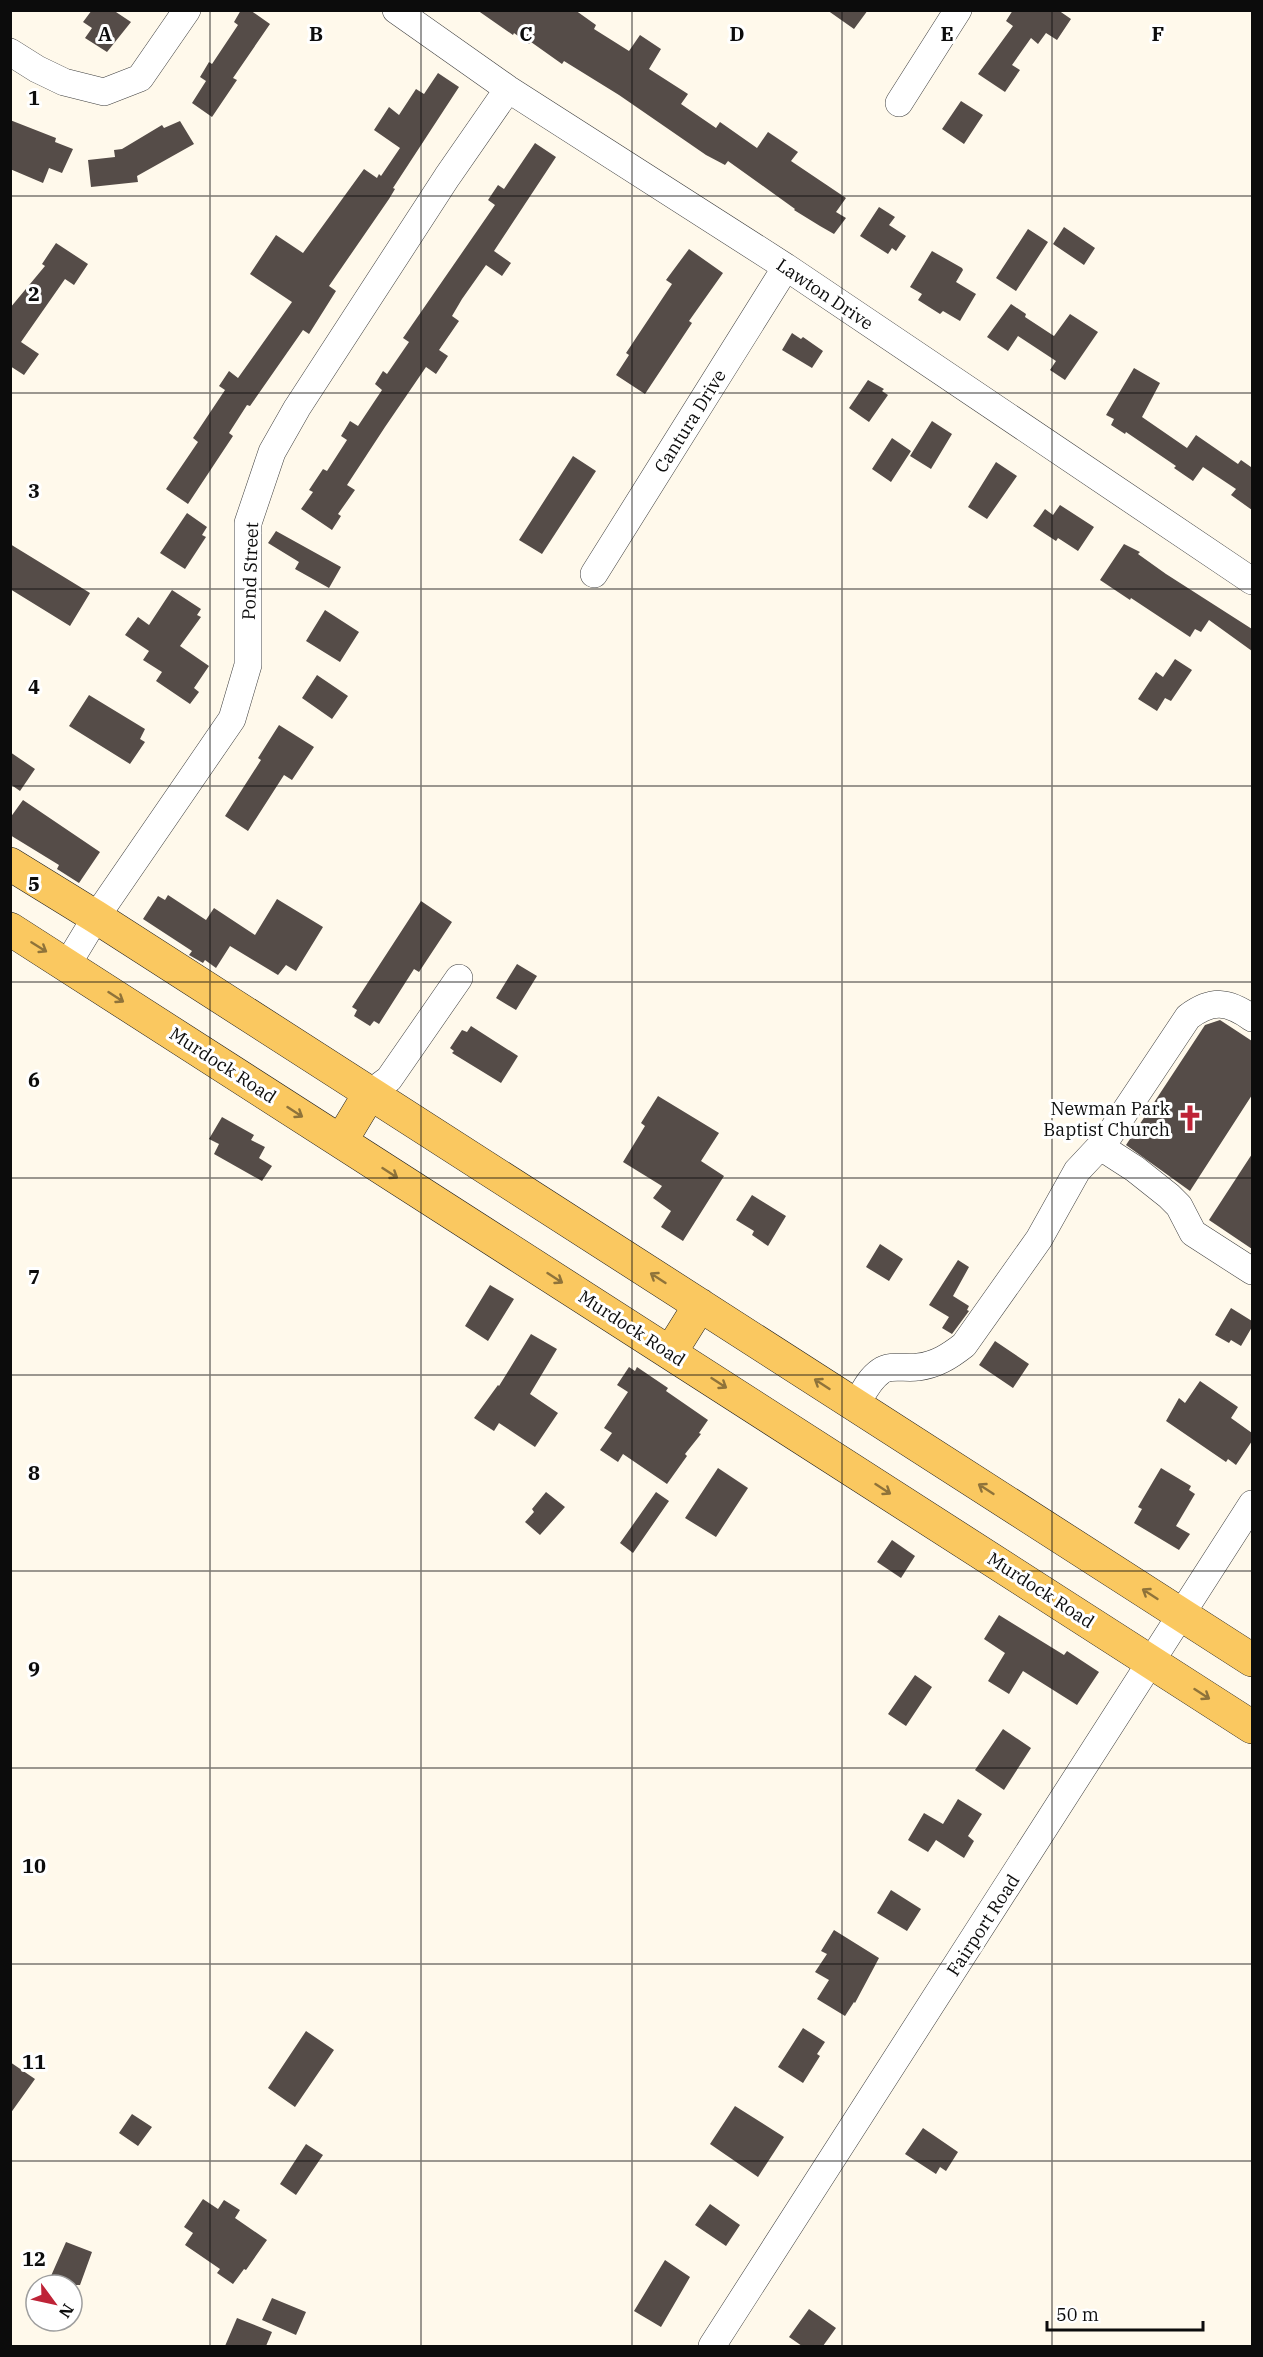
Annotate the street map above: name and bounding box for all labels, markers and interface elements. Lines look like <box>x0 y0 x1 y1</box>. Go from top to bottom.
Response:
text: A <box>98 20 112 47</box>
text: B <box>309 20 323 47</box>
text: C <box>519 20 533 47</box>
text: D <box>729 20 745 47</box>
text: E <box>940 20 954 47</box>
text: F <box>1152 20 1164 47</box>
text: 1 <box>28 84 40 111</box>
street label: Lawton Drive <box>772 253 878 335</box>
text: 2 <box>28 280 40 307</box>
street label: Cantura Drive <box>649 365 731 477</box>
text: 3 <box>28 477 40 504</box>
street label: Pond Street <box>237 522 263 620</box>
text: 4 <box>28 673 40 700</box>
text: 5 <box>28 870 40 897</box>
one-way arrow <box>30 942 47 954</box>
one-way arrow <box>107 991 124 1003</box>
street label: Murdock Road <box>165 1022 281 1108</box>
text: 6 <box>28 1066 40 1093</box>
place label: Newman Park Baptist Church <box>1043 1097 1170 1141</box>
church icon: Newman Park Baptist Church <box>1175 1103 1205 1133</box>
one-way arrow <box>287 1105 304 1118</box>
one-way arrow <box>382 1166 399 1179</box>
text: 7 <box>28 1263 40 1290</box>
one-way arrow <box>546 1272 562 1284</box>
one-way arrow <box>650 1272 667 1284</box>
street label: Murdock Road <box>574 1285 690 1371</box>
one-way arrow <box>814 1377 831 1389</box>
one-way arrow <box>710 1378 727 1390</box>
text: 8 <box>28 1459 40 1486</box>
one-way arrow <box>874 1483 891 1495</box>
one-way arrow <box>978 1483 995 1495</box>
street label: Murdock Road <box>983 1547 1099 1633</box>
one-way arrow <box>1142 1588 1159 1600</box>
text: 9 <box>28 1655 40 1682</box>
one-way arrow <box>1193 1687 1210 1700</box>
text: 10 <box>22 1852 46 1879</box>
street label: Fairport Road <box>941 1870 1025 1980</box>
text: 11 <box>22 2048 46 2075</box>
text: 12 <box>22 2245 46 2272</box>
north arrow <box>24 2273 84 2333</box>
scale bar <box>1047 2294 1203 2332</box>
text: N <box>55 2300 78 2322</box>
text: 50 m <box>1056 2303 1099 2326</box>

